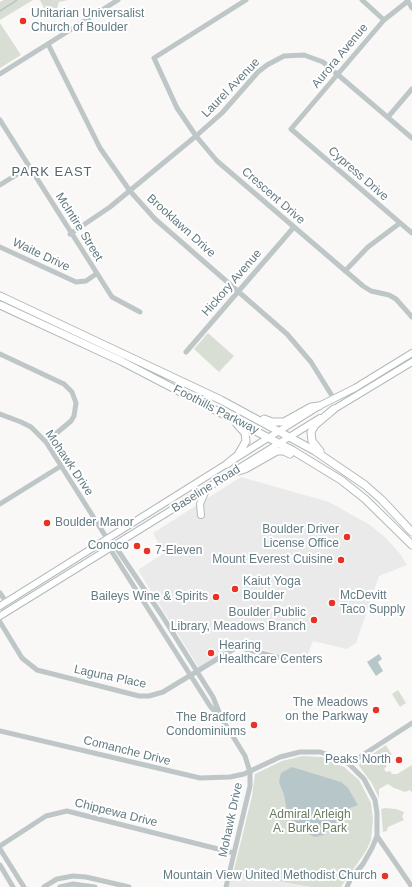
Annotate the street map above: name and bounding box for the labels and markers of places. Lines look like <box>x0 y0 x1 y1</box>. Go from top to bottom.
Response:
place label: Unitarian Universalist Church of Boulder <box>31 7 144 35</box>
marker: Unitarian Universalist Church of Boulder <box>18 16 28 26</box>
place label: Boulder Manor <box>55 516 134 530</box>
marker: Boulder Manor <box>42 518 52 528</box>
place label: Boulder Driver License Office <box>262 523 339 551</box>
marker: Boulder Driver License Office <box>342 532 352 542</box>
place label: Conoco <box>88 539 129 553</box>
marker: Conoco <box>132 541 142 551</box>
place label: 7-Eleven <box>155 544 202 558</box>
marker: 7-Eleven <box>142 546 152 556</box>
place label: Mount Everest Cuisine <box>212 553 333 567</box>
marker: Mount Everest Cuisine <box>336 555 346 565</box>
place label: Kaiut Yoga Boulder <box>243 575 301 603</box>
marker: Kaiut Yoga Boulder <box>230 584 240 594</box>
place label: McDevitt Taco Supply <box>340 589 405 617</box>
place label: Baileys Wine & Spirits <box>91 590 208 604</box>
marker: Baileys Wine & Spirits <box>211 592 221 602</box>
marker: McDevitt Taco Supply <box>327 598 337 608</box>
place label: Boulder Public Library, Meadows Branch <box>171 606 306 634</box>
marker: Boulder Public Library, Meadows Branch <box>309 615 319 625</box>
place label: Hearing Healthcare Centers <box>219 639 322 667</box>
marker: Hearing Healthcare Centers <box>206 648 216 658</box>
place label: The Meadows on the Parkway <box>285 696 368 724</box>
marker: The Meadows on the Parkway <box>371 705 381 715</box>
place label: The Bradford Condominiums <box>166 711 246 739</box>
marker: The Bradford Condominiums <box>249 720 259 730</box>
place label: Peaks North <box>325 753 391 767</box>
marker: Peaks North <box>394 755 404 765</box>
place label: Mountain View United Methodist Church <box>163 869 377 883</box>
marker: Mountain View United Methodist Church <box>380 871 390 881</box>

